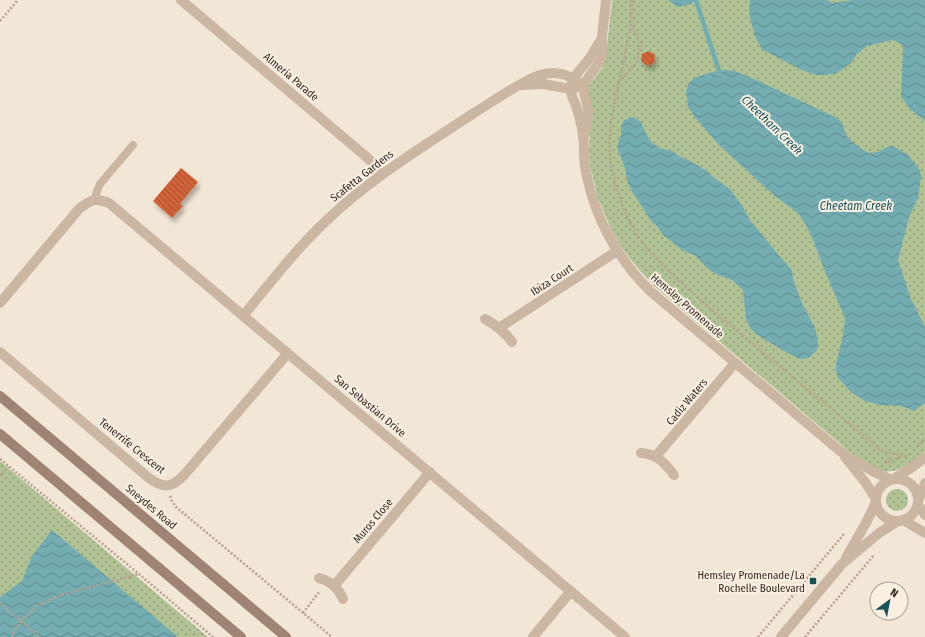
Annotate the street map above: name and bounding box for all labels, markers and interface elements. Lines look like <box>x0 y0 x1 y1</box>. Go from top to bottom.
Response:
street label: Almeria Parade <box>261 50 321 104</box>
water label: Cheetham Creek <box>739 93 805 157</box>
street label: Scafetta Gardens <box>328 147 396 205</box>
water label: Cheetam Creek <box>820 199 892 213</box>
street label: Ibiza Court <box>528 261 576 299</box>
street label: Hemsley Promenade <box>648 271 726 341</box>
street label: San Sebastian Drive <box>332 372 408 440</box>
street label: Cadiz Waters <box>664 376 710 428</box>
street label: Tenerrife Crescent <box>96 415 168 477</box>
street label: Sneydes Road <box>123 482 179 532</box>
street label: Muros Close <box>351 496 395 546</box>
place label: Hemsley Promenade/La Rochelle Boulevard <box>697 569 805 595</box>
marker: Hemsley Promenade/La Rochelle Boulevard <box>808 576 818 586</box>
north arrow <box>869 581 909 621</box>
text: N <box>888 586 900 600</box>

